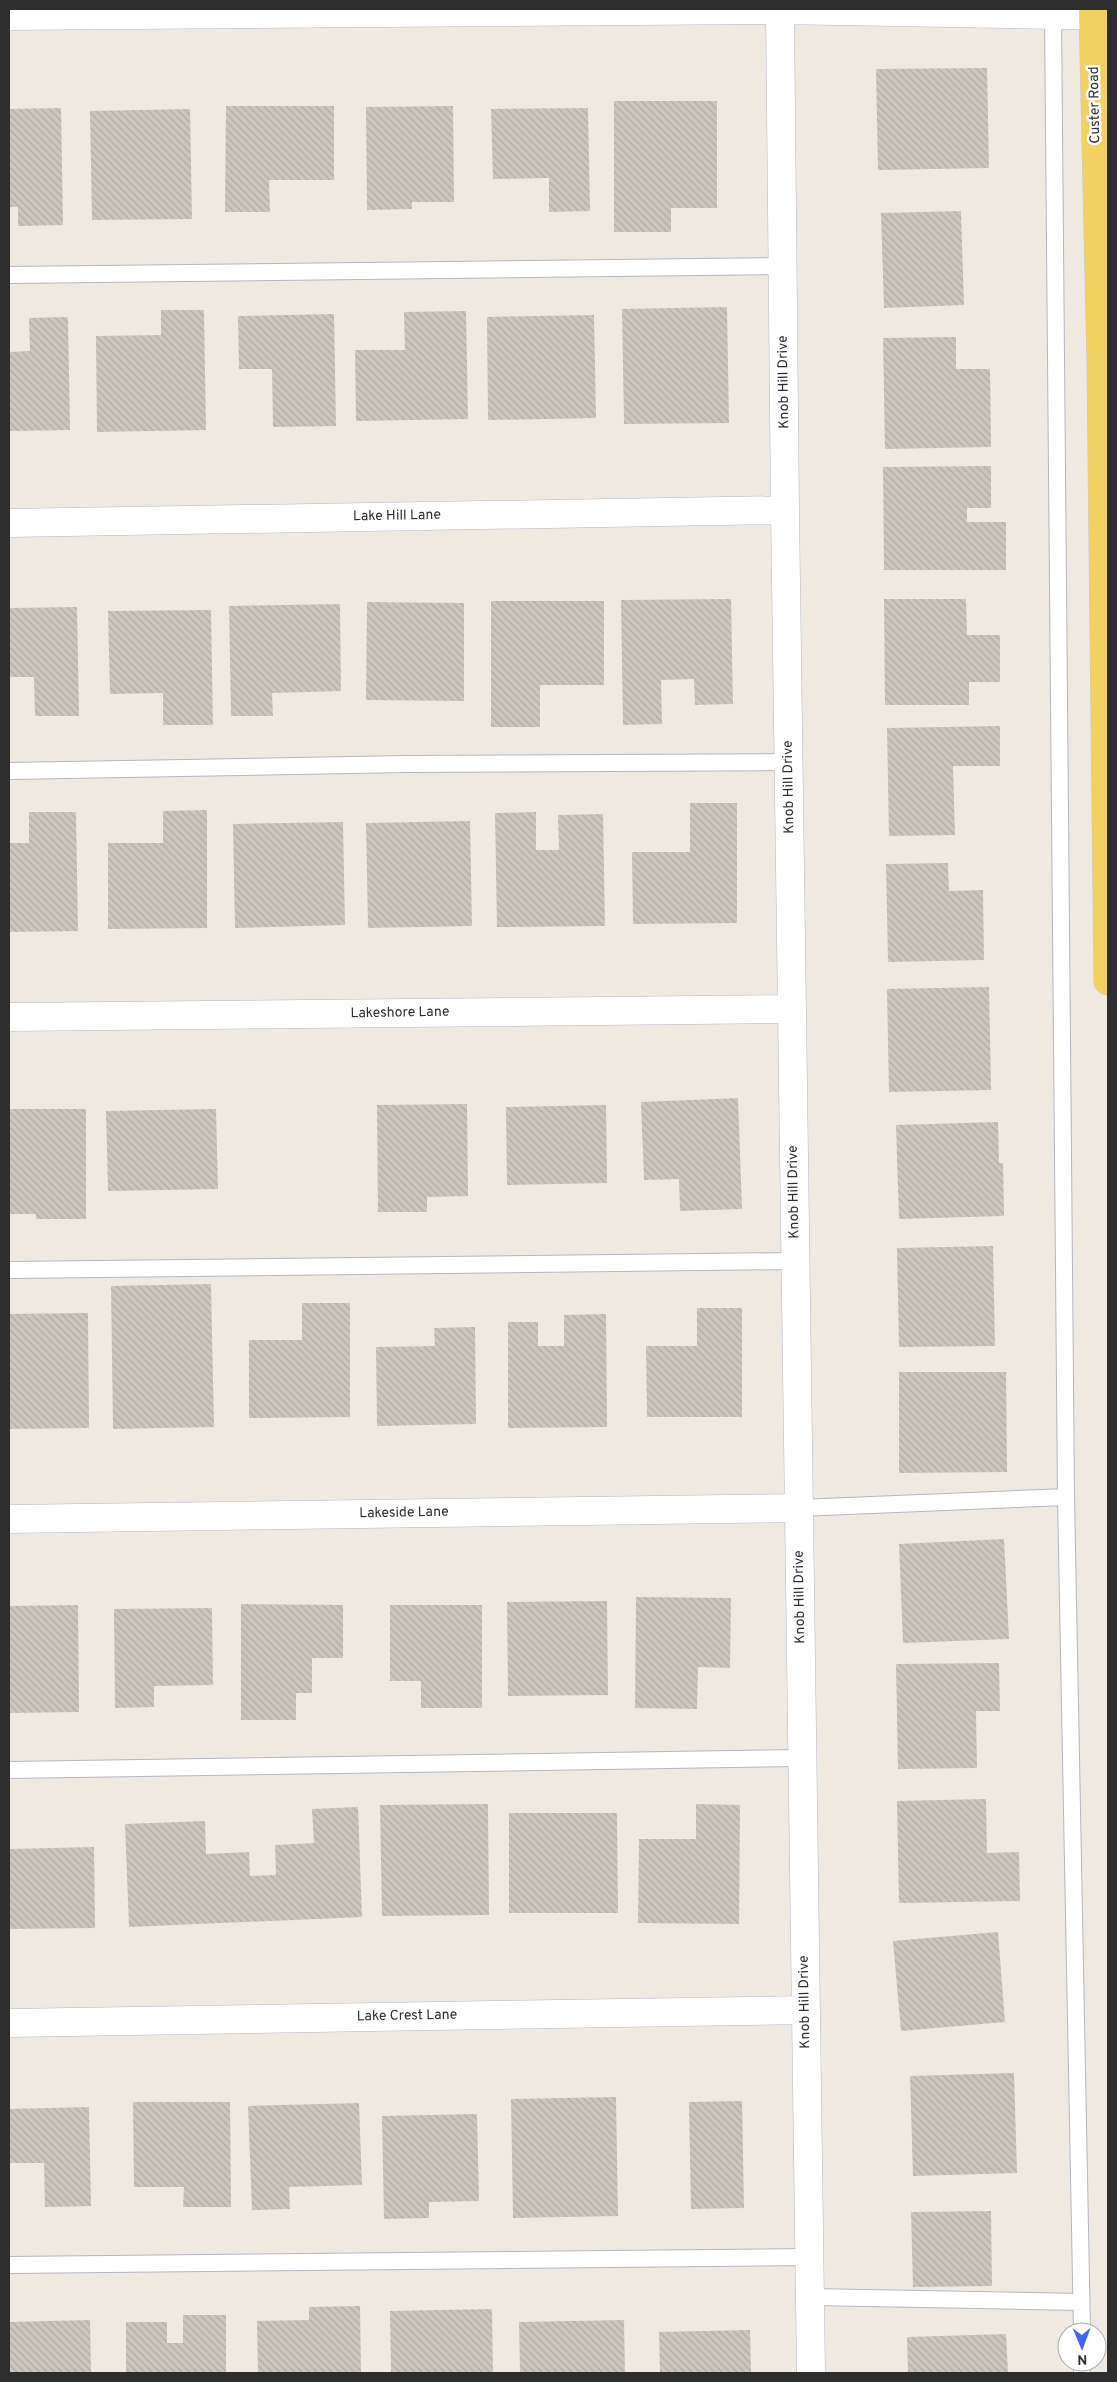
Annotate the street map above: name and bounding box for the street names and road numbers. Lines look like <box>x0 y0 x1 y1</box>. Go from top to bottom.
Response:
street label: Custer Road <box>1086 66 1104 144</box>
street label: Knob Hill Drive <box>775 335 793 429</box>
street label: Lake Hill Lane <box>353 507 441 525</box>
street label: Knob Hill Drive <box>780 740 798 834</box>
street label: Lakeshore Lane <box>350 1004 450 1022</box>
street label: Knob Hill Drive <box>785 1145 803 1239</box>
street label: Lakeside Lane <box>359 1504 449 1522</box>
street label: Knob Hill Drive <box>791 1550 809 1644</box>
street label: Knob Hill Drive <box>796 1955 814 2049</box>
street label: Lake Crest Lane <box>357 2007 457 2025</box>

